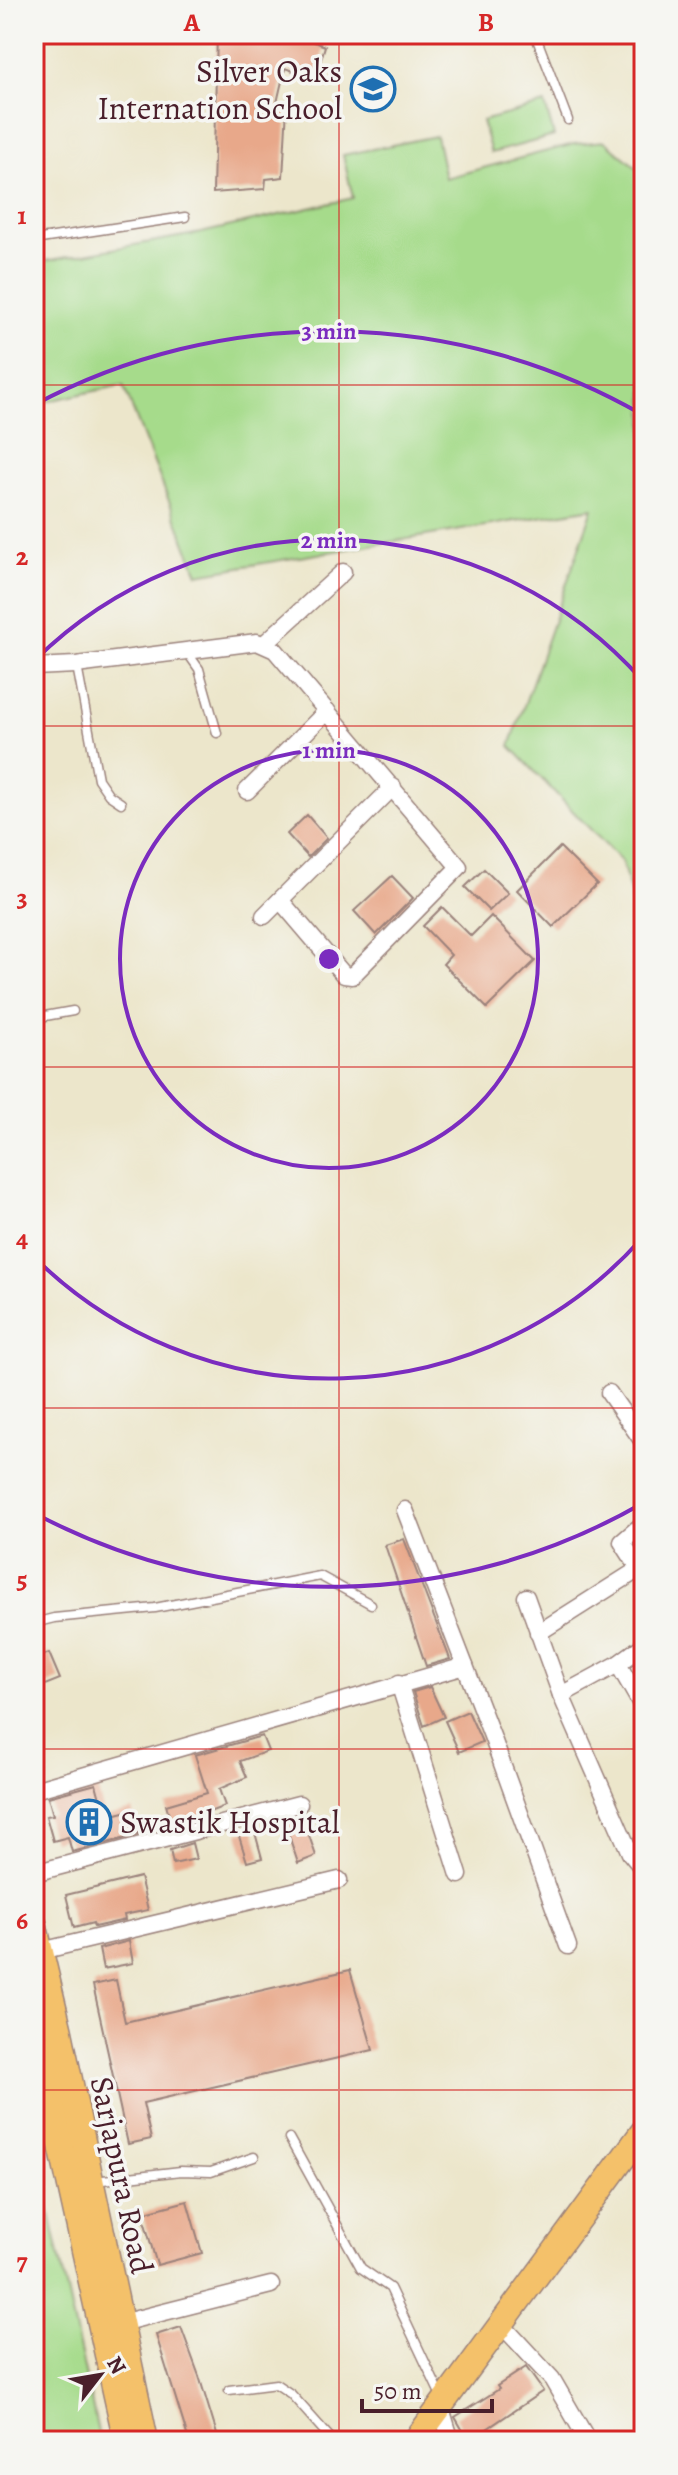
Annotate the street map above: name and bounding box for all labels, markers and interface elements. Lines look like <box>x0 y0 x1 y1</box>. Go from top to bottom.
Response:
text: A <box>183 5 201 40</box>
text: B <box>478 5 494 40</box>
place label: Silver Oaks Internation School <box>98 49 342 130</box>
school or university icon: Silver Oaks Internation School <box>349 65 397 113</box>
text: 1 <box>17 198 27 233</box>
text: 3 min <box>301 315 357 347</box>
text: 2 min <box>301 524 358 556</box>
text: 2 <box>16 539 29 574</box>
text: 1 min <box>302 734 356 766</box>
text: 3 <box>16 880 28 915</box>
centre of rings <box>315 945 343 973</box>
text: 4 <box>16 1221 28 1256</box>
text: 5 <box>16 1562 28 1597</box>
building icon: Swastik Hospital <box>65 1798 113 1846</box>
place label: Swastik Hospital <box>120 1800 340 1844</box>
text: 6 <box>16 1903 28 1938</box>
street label: Sarjapura Road <box>80 2072 165 2278</box>
text: 7 <box>16 2244 28 2279</box>
north arrow <box>60 2335 140 2415</box>
text: N <box>99 2351 133 2380</box>
scale bar <box>362 2363 492 2413</box>
text: 50 m <box>374 2375 422 2407</box>

